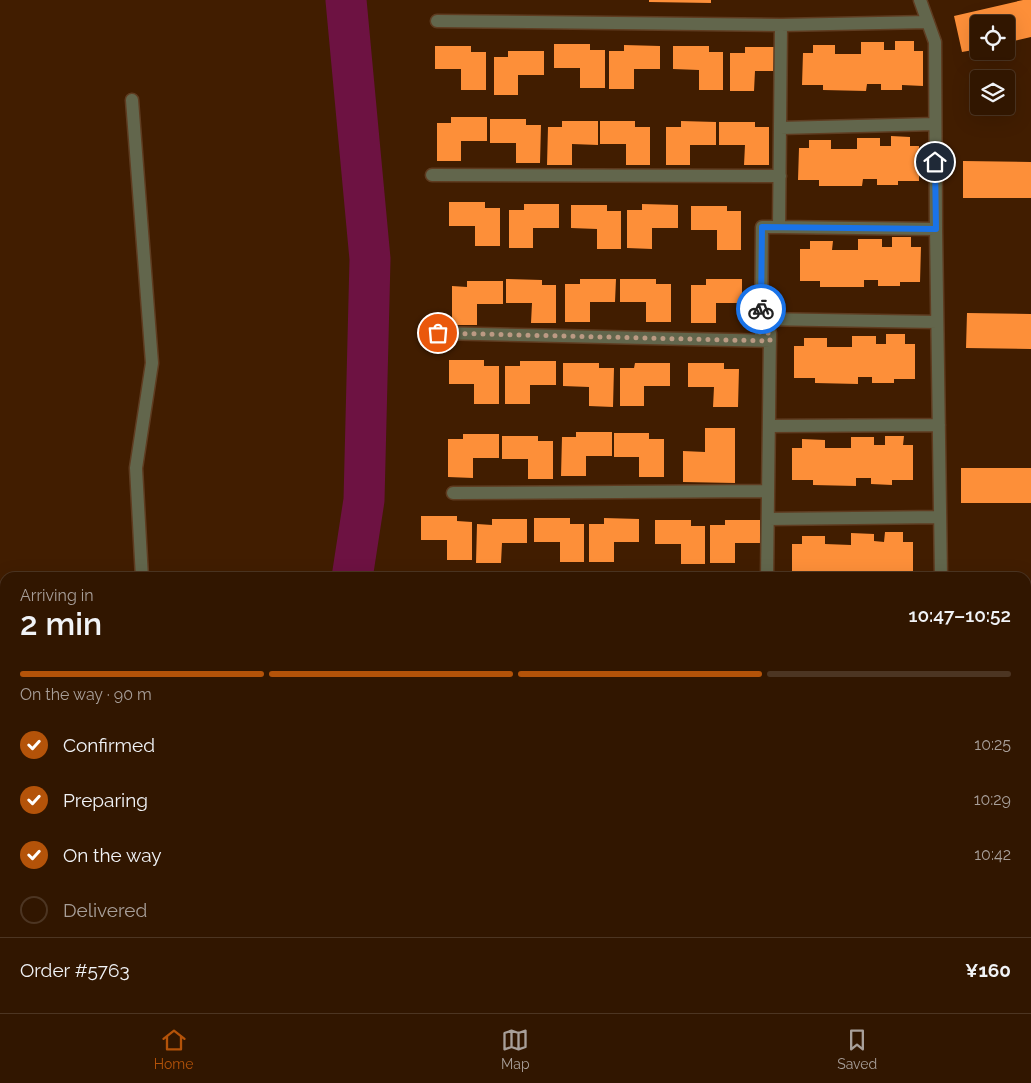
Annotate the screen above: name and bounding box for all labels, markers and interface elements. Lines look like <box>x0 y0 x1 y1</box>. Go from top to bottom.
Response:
map controls <box>970 15 1015 115</box>
button: locate <box>970 15 1015 60</box>
button: layers <box>970 70 1015 115</box>
pin <box>914 141 956 183</box>
icon: home <box>921 148 949 176</box>
courier <box>736 284 786 334</box>
icon: bike <box>747 295 775 323</box>
pin <box>417 312 459 354</box>
icon: bag <box>424 319 452 347</box>
text: Arriving in <box>20 586 94 605</box>
text: 10:47–10:52 <box>908 604 1011 626</box>
text: 2 min <box>20 605 102 642</box>
text: On the way · 90 m <box>20 685 152 704</box>
icon: check <box>20 731 48 759</box>
text: Confirmed <box>63 734 155 756</box>
text: 10:25 <box>974 735 1011 754</box>
icon: check <box>20 786 48 814</box>
text: Preparing <box>63 789 148 811</box>
text: 10:29 <box>974 790 1011 809</box>
icon: check <box>20 841 48 869</box>
text: On the way <box>63 844 162 866</box>
text: 10:42 <box>974 845 1011 864</box>
text: Delivered <box>63 899 147 921</box>
text: Order #5763 <box>20 959 130 981</box>
text: ¥160 <box>965 959 1011 981</box>
tab: Home <box>154 1026 193 1072</box>
tab: Map <box>501 1026 530 1072</box>
tab: Saved <box>837 1026 877 1072</box>

